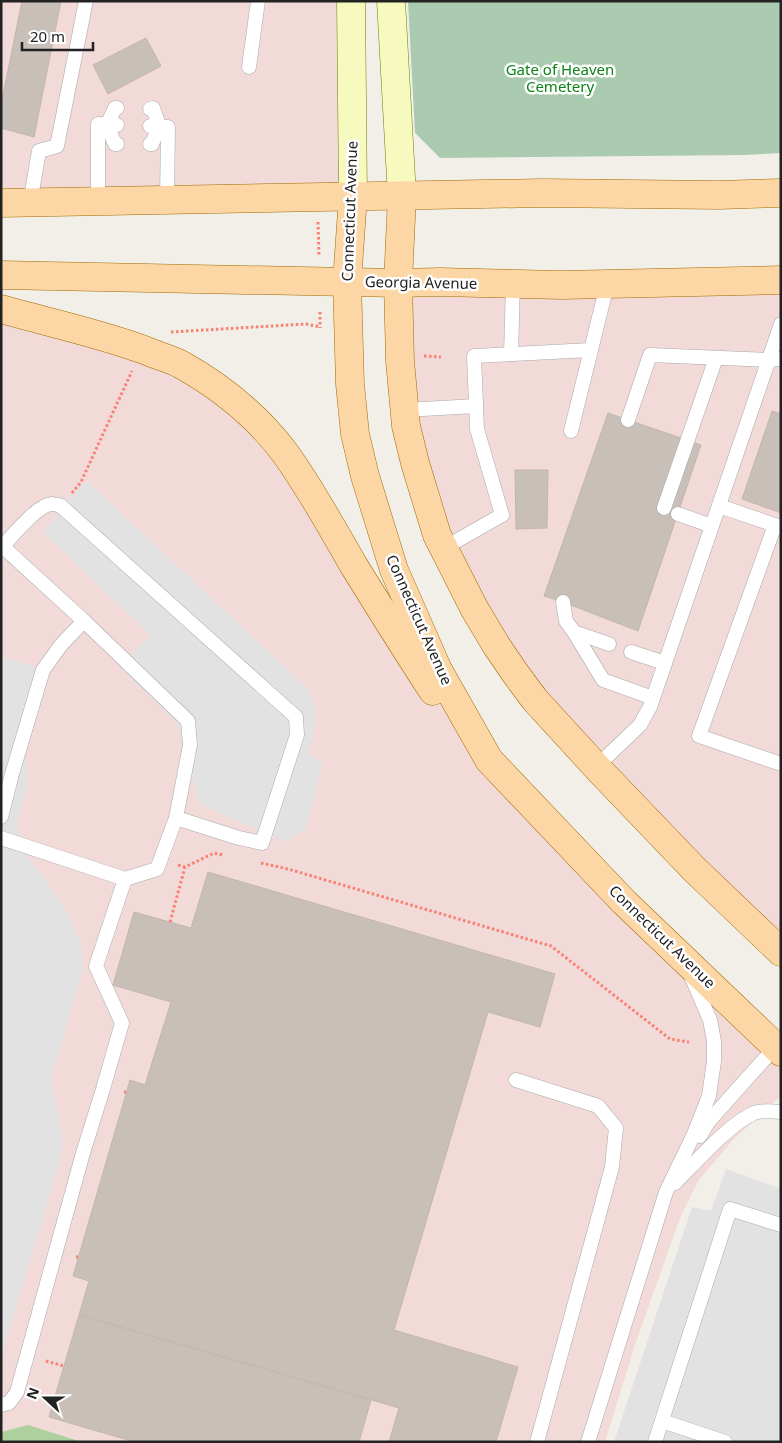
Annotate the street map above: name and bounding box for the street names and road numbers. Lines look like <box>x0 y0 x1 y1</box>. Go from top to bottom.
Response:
street label: Connecticut Avenue <box>337 140 361 282</box>
street label: Georgia Avenue <box>365 271 477 293</box>
street label: Connecticut Avenue <box>382 551 458 688</box>
street label: Connecticut Avenue <box>605 880 720 992</box>

